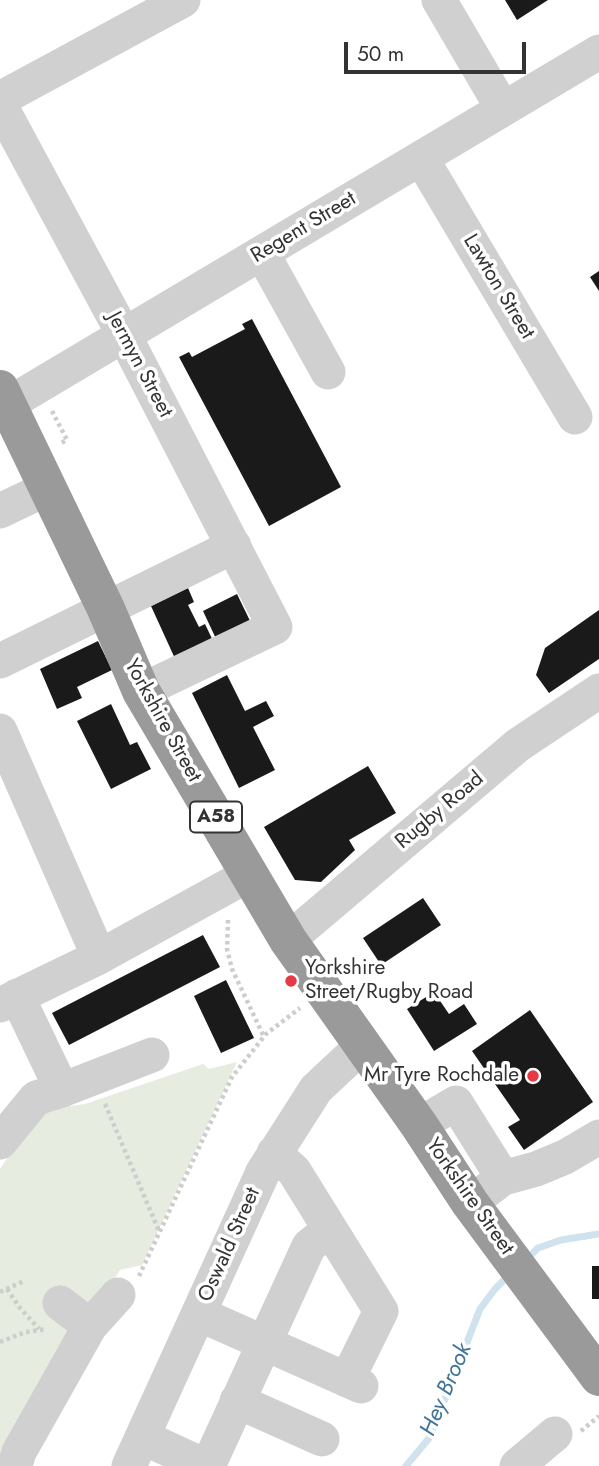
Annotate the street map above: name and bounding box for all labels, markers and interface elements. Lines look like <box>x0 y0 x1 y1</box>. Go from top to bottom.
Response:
scale bar <box>347 28 529 72</box>
text: 50 m <box>357 39 404 69</box>
street label: Regent Street <box>247 187 361 269</box>
street label: Lawton Street <box>457 230 539 344</box>
street label: Jermyn Street <box>101 308 177 422</box>
street label: Yorkshire Street <box>118 655 206 787</box>
street label: Rugby Road <box>391 767 489 855</box>
road number: A58 <box>190 802 242 832</box>
place label: Yorkshire Street/Rugby Road <box>305 956 473 1006</box>
marker: Yorkshire Street/Rugby Road <box>283 973 299 989</box>
place label: Mr Tyre Rochdale <box>364 1063 519 1089</box>
marker: Mr Tyre Rochdale <box>525 1068 541 1084</box>
street label: Yorkshire Street <box>419 1134 519 1260</box>
street label: Oswald Street <box>194 1184 266 1306</box>
water label: Hey Brook <box>415 1340 479 1440</box>

